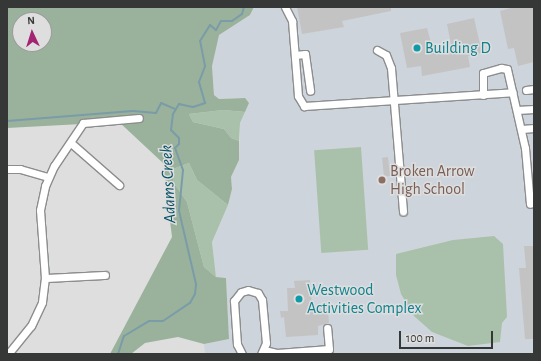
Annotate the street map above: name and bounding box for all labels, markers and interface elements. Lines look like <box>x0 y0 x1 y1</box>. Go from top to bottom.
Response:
north arrow <box>12 12 52 52</box>
text: N <box>27 15 35 26</box>
place label: Building D <box>425 38 491 58</box>
marker: Building D <box>412 43 422 53</box>
water label: Adams Creek <box>156 144 180 224</box>
place label: Broken Arrow High School <box>390 161 475 199</box>
marker: Broken Arrow High School <box>377 175 387 185</box>
place label: Westwood Activities Complex <box>307 280 422 318</box>
marker: Westwood Activities Complex <box>294 294 304 304</box>
scale bar <box>401 323 495 349</box>
text: 100 m <box>406 332 434 344</box>

